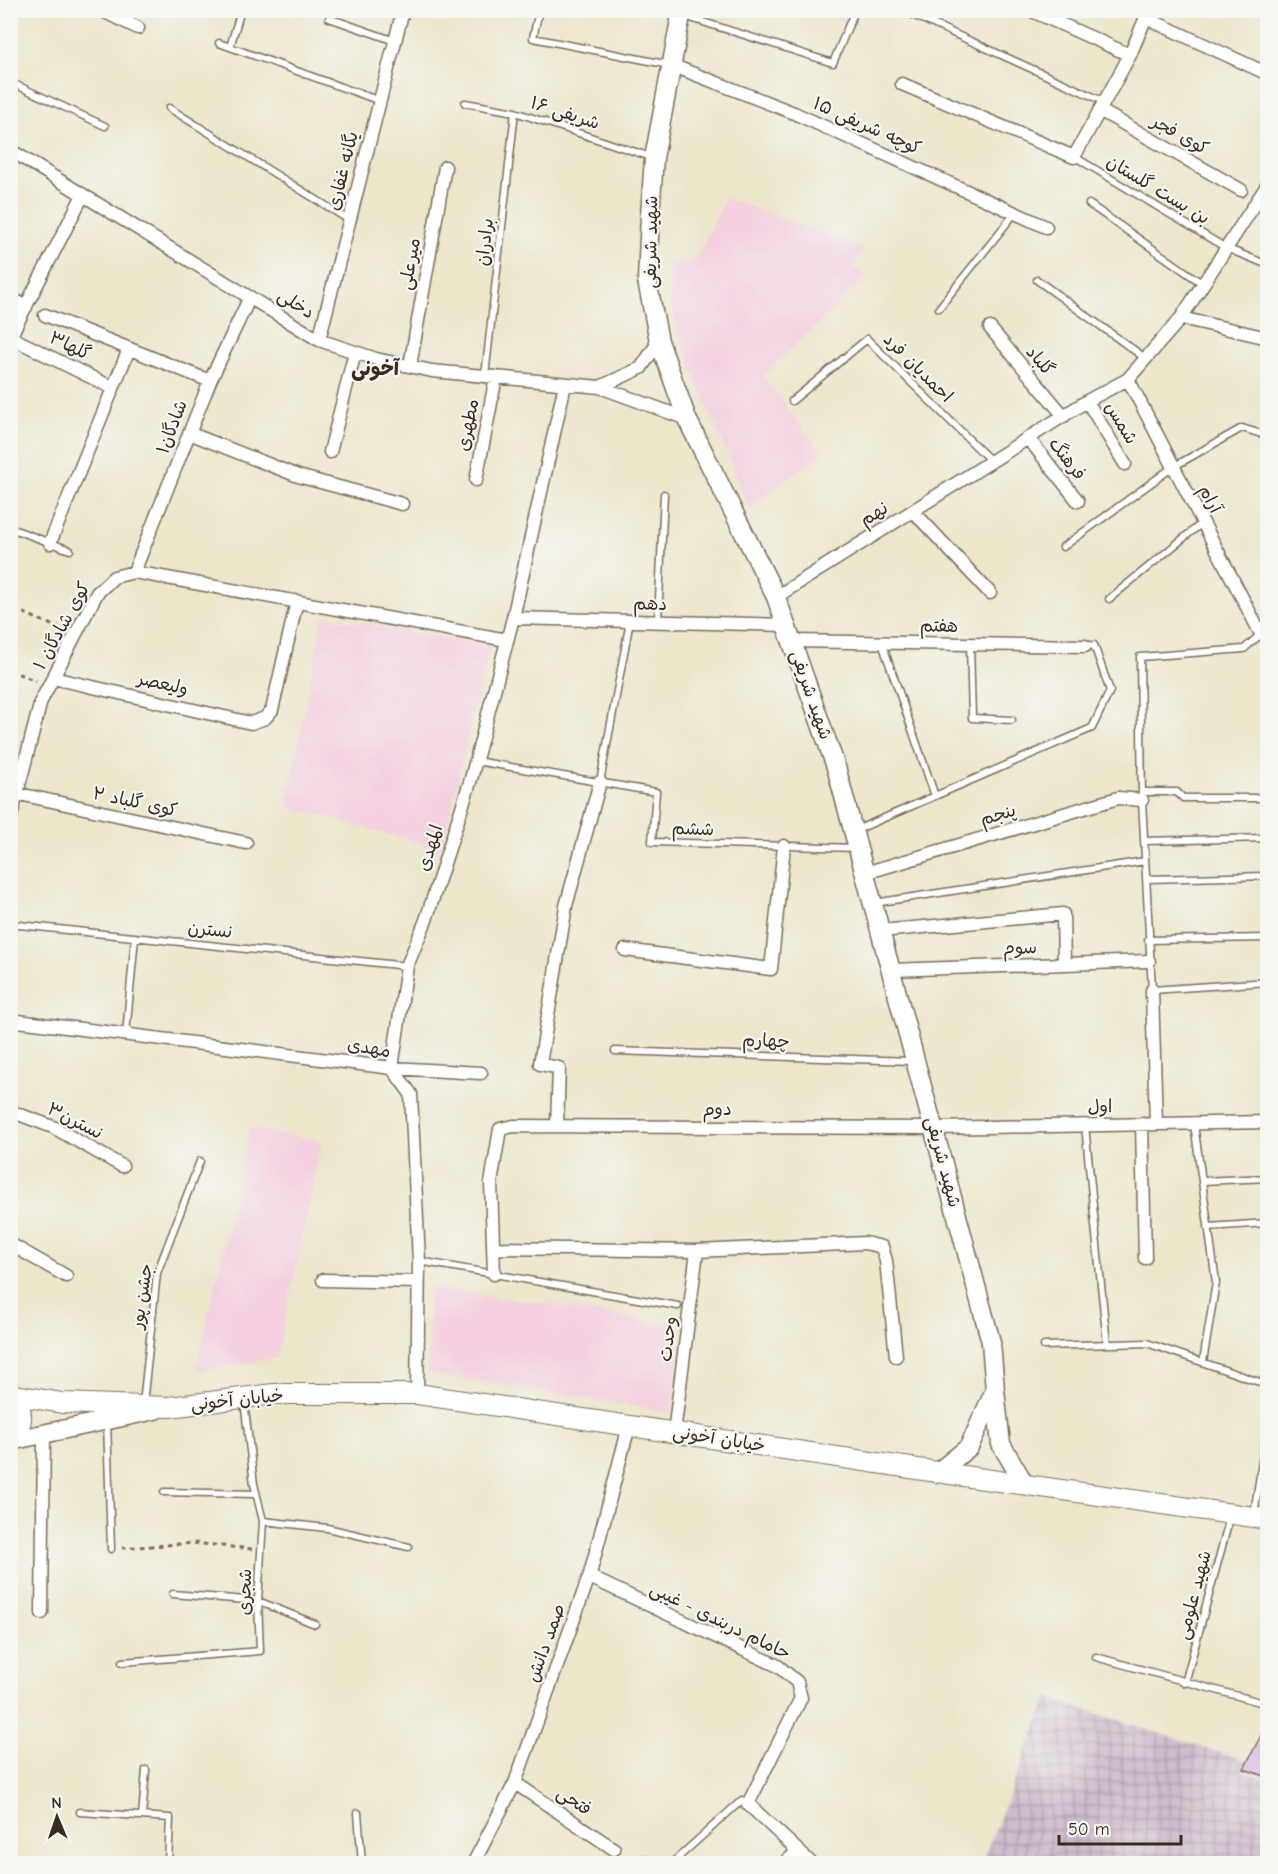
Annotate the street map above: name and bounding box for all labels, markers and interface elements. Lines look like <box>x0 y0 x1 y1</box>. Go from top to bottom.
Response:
street label: شریفی ۱۶ <box>528 92 602 134</box>
street label: کوچه شریفی ۱۵ <box>809 93 924 160</box>
street label: کوی فجر <box>1146 110 1213 159</box>
street label: یگانه غفاری <box>323 129 363 213</box>
street label: بن بست گلستان <box>1103 151 1213 229</box>
street label: شهید شریفی <box>640 195 662 289</box>
street label: برادران <box>472 217 498 267</box>
street label: میرعلی <box>395 236 425 292</box>
street label: دخلی <box>274 285 318 323</box>
street label: گلها۳ <box>46 327 94 365</box>
street label: احمدیان فرد <box>879 329 957 407</box>
street label: گلباد <box>1022 342 1059 380</box>
district label: آخونی <box>351 357 401 381</box>
street label: شادگان۱ <box>152 397 192 457</box>
street label: مطهری <box>453 397 483 453</box>
street label: شمس <box>1100 398 1142 448</box>
street label: فرهنگ <box>1044 434 1090 484</box>
street label: آرام <box>1191 481 1227 519</box>
street label: نهم <box>856 497 894 533</box>
street label: کوی شادگان ۱ <box>29 578 95 674</box>
street label: دهم <box>633 593 667 618</box>
street label: هفتم <box>919 615 958 640</box>
street label: شهید شریفی <box>786 648 836 742</box>
street label: ولیعصر <box>134 668 190 700</box>
street label: کوی گلباد ۲ <box>91 783 180 821</box>
street label: پنجم <box>978 800 1019 833</box>
street label: ششم <box>671 818 715 843</box>
street label: المهدی <box>413 822 447 874</box>
street label: نسترن <box>187 917 233 943</box>
street label: سوم <box>1003 937 1038 962</box>
street label: چهارم <box>742 1030 790 1055</box>
street label: مهدی <box>346 1034 392 1062</box>
street label: اول <box>1087 1096 1113 1118</box>
street label: نسترن۳ <box>44 1098 106 1144</box>
street label: دوم <box>702 1099 732 1123</box>
street label: شهید شریفی <box>921 1114 965 1210</box>
street label: جشن پور <box>126 1262 158 1332</box>
street label: وحدت <box>655 1315 681 1363</box>
street label: خیابان آخونی <box>190 1385 284 1415</box>
street label: خیابان آخونی <box>671 1421 767 1457</box>
street label: شهید علومی <box>1172 1548 1217 1642</box>
street label: شجری <box>234 1568 256 1616</box>
street label: حامام دربندی - غیبی <box>645 1578 794 1667</box>
street label: صمد دانش <box>522 1601 570 1685</box>
street label: فتحی <box>553 1782 595 1820</box>
north arrow <box>27 1787 87 1847</box>
text: N <box>51 1794 62 1812</box>
scale bar <box>1059 1808 1180 1846</box>
text: 50 m <box>1068 1819 1110 1840</box>

